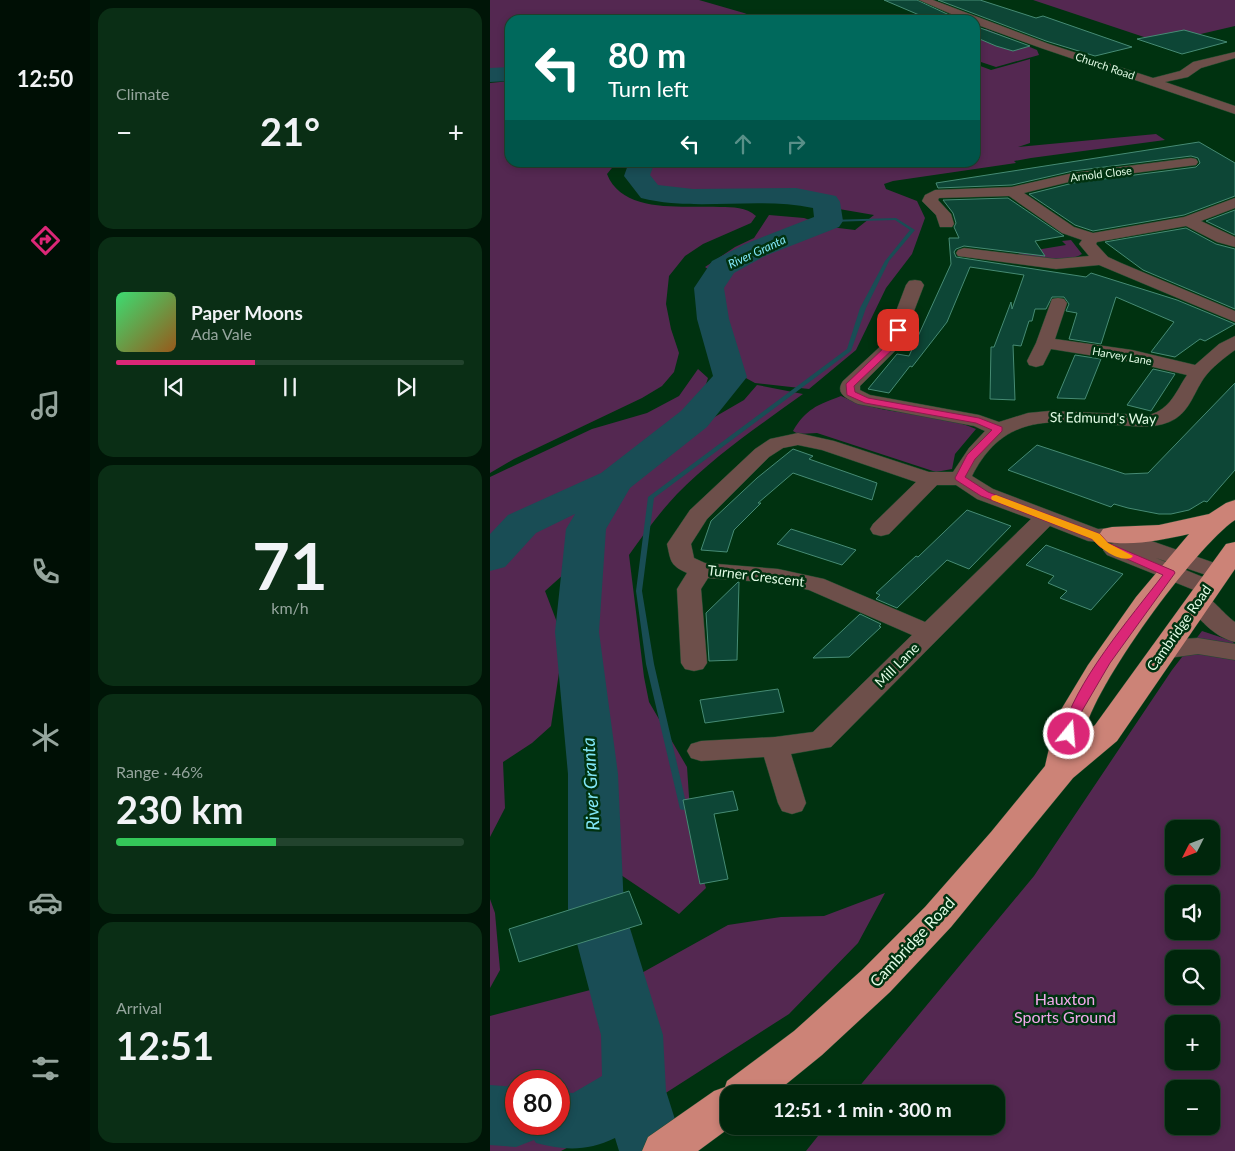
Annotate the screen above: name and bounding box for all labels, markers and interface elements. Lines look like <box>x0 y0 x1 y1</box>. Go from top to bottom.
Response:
text: 80 m <box>608 33 686 75</box>
icon: left <box>525 35 590 100</box>
street label: Church Road <box>1074 49 1137 82</box>
text: 12:50 <box>17 65 73 92</box>
text: Turn left <box>608 75 689 102</box>
text: Climate <box>116 84 169 103</box>
text: 21° <box>260 108 320 154</box>
text: − <box>116 115 132 149</box>
text: + <box>448 115 464 149</box>
icon: left <box>676 130 704 158</box>
icon: ahead <box>729 130 757 158</box>
icon: right <box>782 130 810 158</box>
street label: Arnold Close <box>1069 163 1133 184</box>
icon: directions <box>28 223 63 258</box>
water label: River Granta <box>725 232 788 271</box>
text: Paper Moons <box>191 301 303 324</box>
pin <box>877 309 919 351</box>
icon: arrive <box>884 316 912 344</box>
text: Ada Vale <box>191 324 252 343</box>
street label: Harvey Lane <box>1091 344 1153 367</box>
icon: previous <box>160 373 188 401</box>
icon: pause <box>276 373 304 401</box>
icon: next <box>392 373 420 401</box>
icon: music <box>28 388 63 423</box>
street label: St Edmund's Way <box>1050 408 1157 427</box>
text: 71 <box>252 526 328 604</box>
icon: phone <box>28 554 63 589</box>
street label: Turner Crescent <box>707 561 806 590</box>
street label: Cambridge Road <box>1143 581 1215 674</box>
text: km/h <box>271 598 309 617</box>
street label: Mill Lane <box>871 639 922 690</box>
position arrow <box>1042 707 1094 759</box>
icon: climate <box>28 720 63 755</box>
water label: River Granta <box>577 737 603 831</box>
text: Range · 46% <box>116 762 203 781</box>
text: 230 km <box>116 786 244 832</box>
north arrow <box>1165 820 1220 875</box>
map controls <box>1165 820 1220 1135</box>
icon: car <box>28 885 63 920</box>
button: sound <box>1165 885 1220 940</box>
street label: Cambridge Road <box>865 893 958 990</box>
button: search <box>1165 950 1220 1005</box>
park label: Hauxton Sports Ground <box>1014 989 1116 1026</box>
text: Arrival <box>116 998 162 1017</box>
button: + <box>1165 1015 1220 1070</box>
text: 12:51 <box>116 1022 214 1068</box>
icon: filters <box>28 1051 63 1086</box>
speed limit sign: 80 <box>505 1070 570 1135</box>
button: − <box>1165 1080 1220 1135</box>
text: 12:51 · 1 min · 300 m <box>773 1098 952 1121</box>

